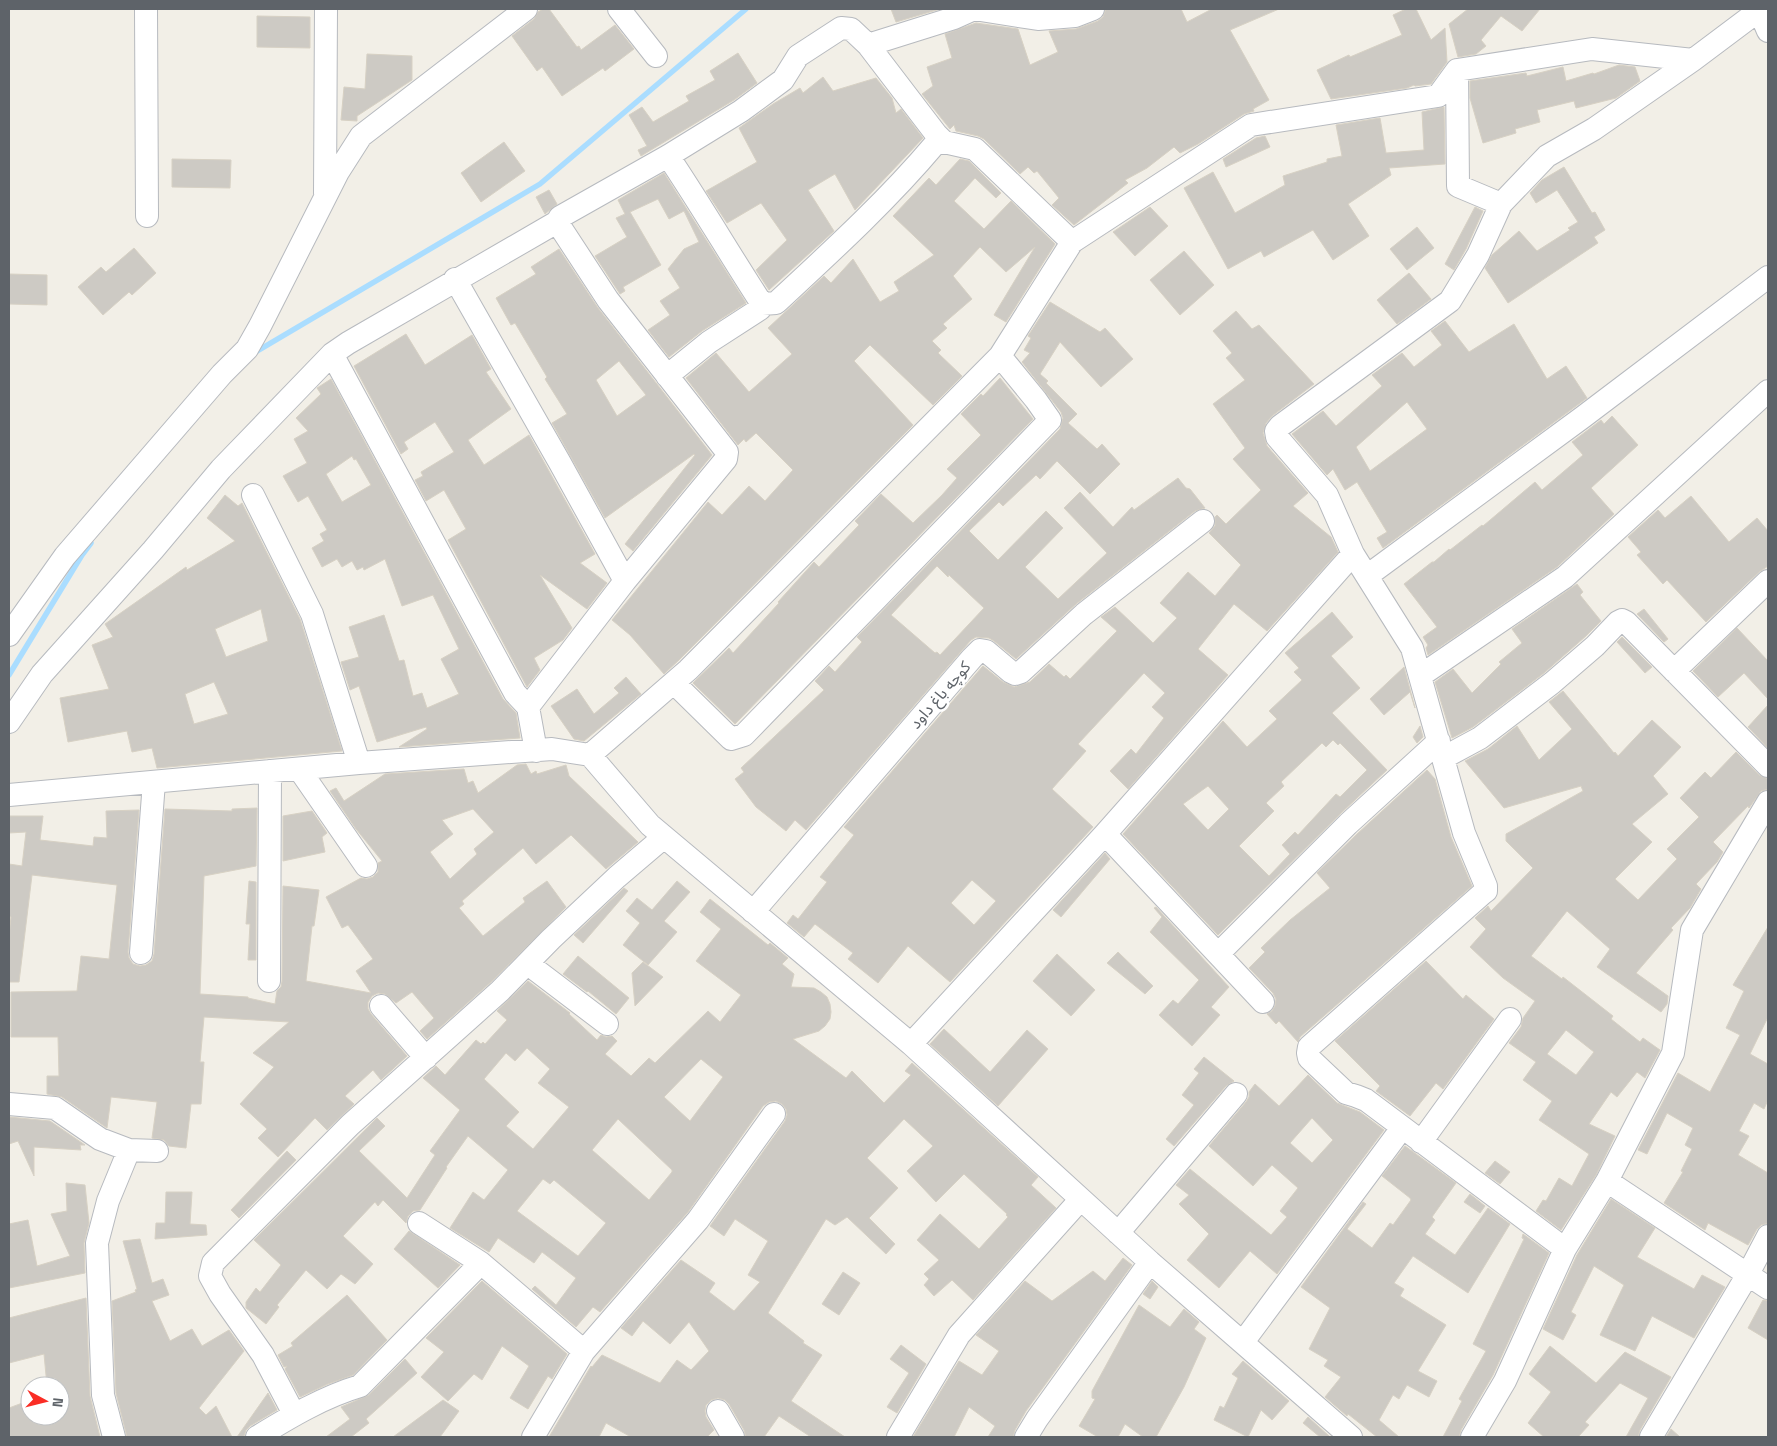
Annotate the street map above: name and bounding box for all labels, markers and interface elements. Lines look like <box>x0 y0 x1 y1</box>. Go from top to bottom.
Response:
street label: کوچه باغ داود <box>905 657 977 734</box>
north arrow <box>20 1376 70 1426</box>
text: N <box>48 1397 67 1408</box>

